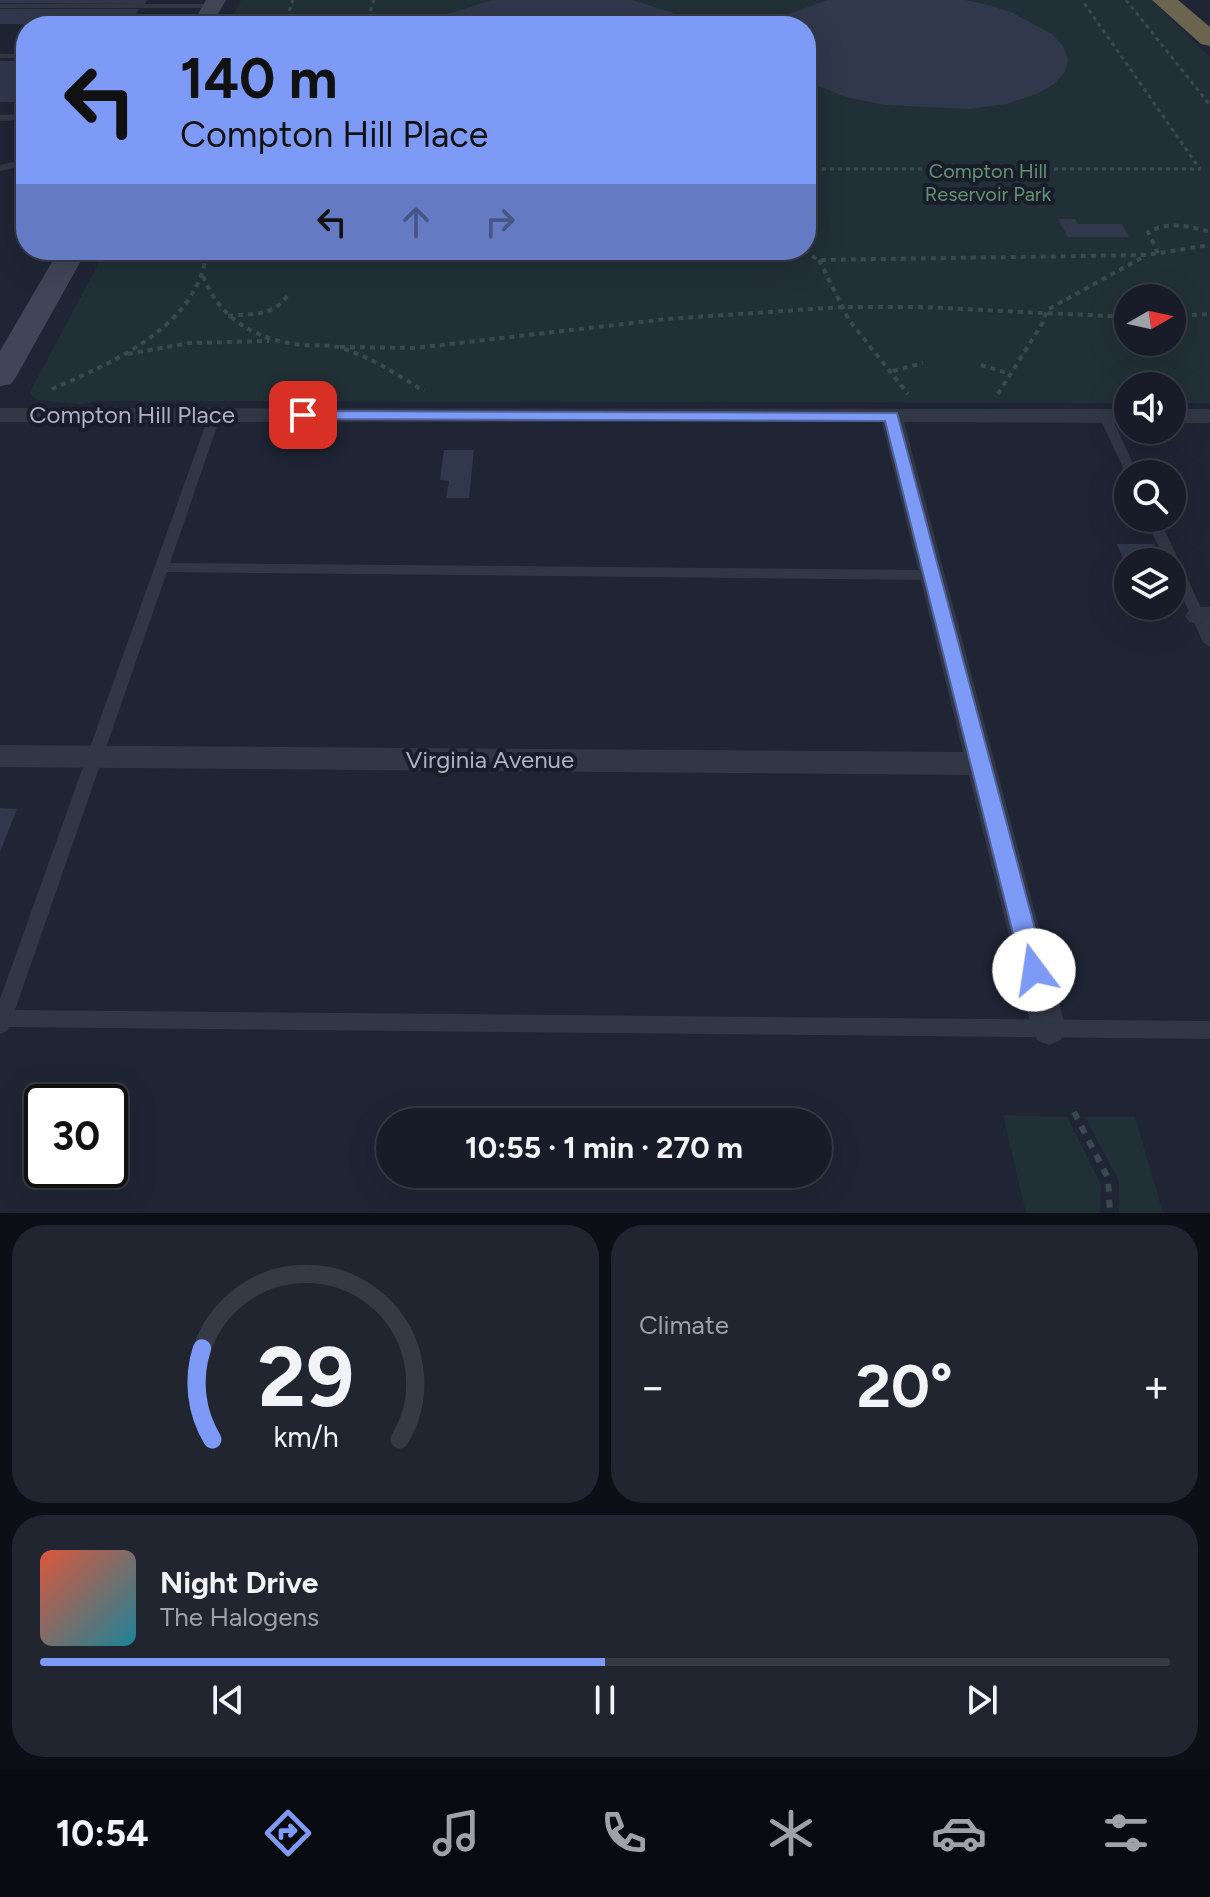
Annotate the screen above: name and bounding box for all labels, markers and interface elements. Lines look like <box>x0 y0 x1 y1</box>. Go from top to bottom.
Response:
text: 140 m <box>180 45 338 112</box>
icon: left <box>48 48 152 152</box>
text: Compton Hill Place <box>180 113 489 156</box>
park label: Compton Hill Reservoir Park <box>925 159 1052 206</box>
icon: left <box>310 200 354 244</box>
icon: ahead <box>394 200 438 244</box>
icon: right <box>478 200 522 244</box>
north arrow <box>1114 284 1186 356</box>
map controls <box>1114 284 1186 620</box>
button: sound <box>1114 372 1186 444</box>
pin <box>269 381 337 449</box>
icon: arrive <box>281 393 325 437</box>
street label: Compton Hill Place <box>29 400 235 429</box>
button: search <box>1114 460 1186 532</box>
button: layers <box>1114 548 1186 620</box>
street label: Virginia Avenue <box>406 745 574 774</box>
position arrow <box>992 928 1076 1012</box>
speed limit sign: 30 <box>24 1084 128 1188</box>
text: 10:55 · 1 min · 270 m <box>465 1129 743 1166</box>
text: Climate <box>639 1309 729 1341</box>
text: 29 <box>257 1327 354 1427</box>
text: 20° <box>856 1350 953 1422</box>
text: − <box>639 1360 666 1413</box>
text: + <box>1143 1360 1170 1413</box>
text: km/h <box>273 1420 338 1454</box>
text: Night Drive <box>160 1564 318 1601</box>
text: The Halogens <box>160 1601 319 1633</box>
icon: previous <box>206 1678 250 1722</box>
icon: pause <box>583 1678 627 1722</box>
icon: next <box>960 1678 1004 1722</box>
icon: directions <box>260 1805 316 1861</box>
icon: music <box>428 1805 484 1861</box>
icon: phone <box>596 1805 652 1861</box>
icon: climate <box>763 1805 819 1861</box>
icon: car <box>931 1805 987 1861</box>
icon: filters <box>1098 1805 1154 1861</box>
text: 10:54 <box>56 1812 149 1855</box>

